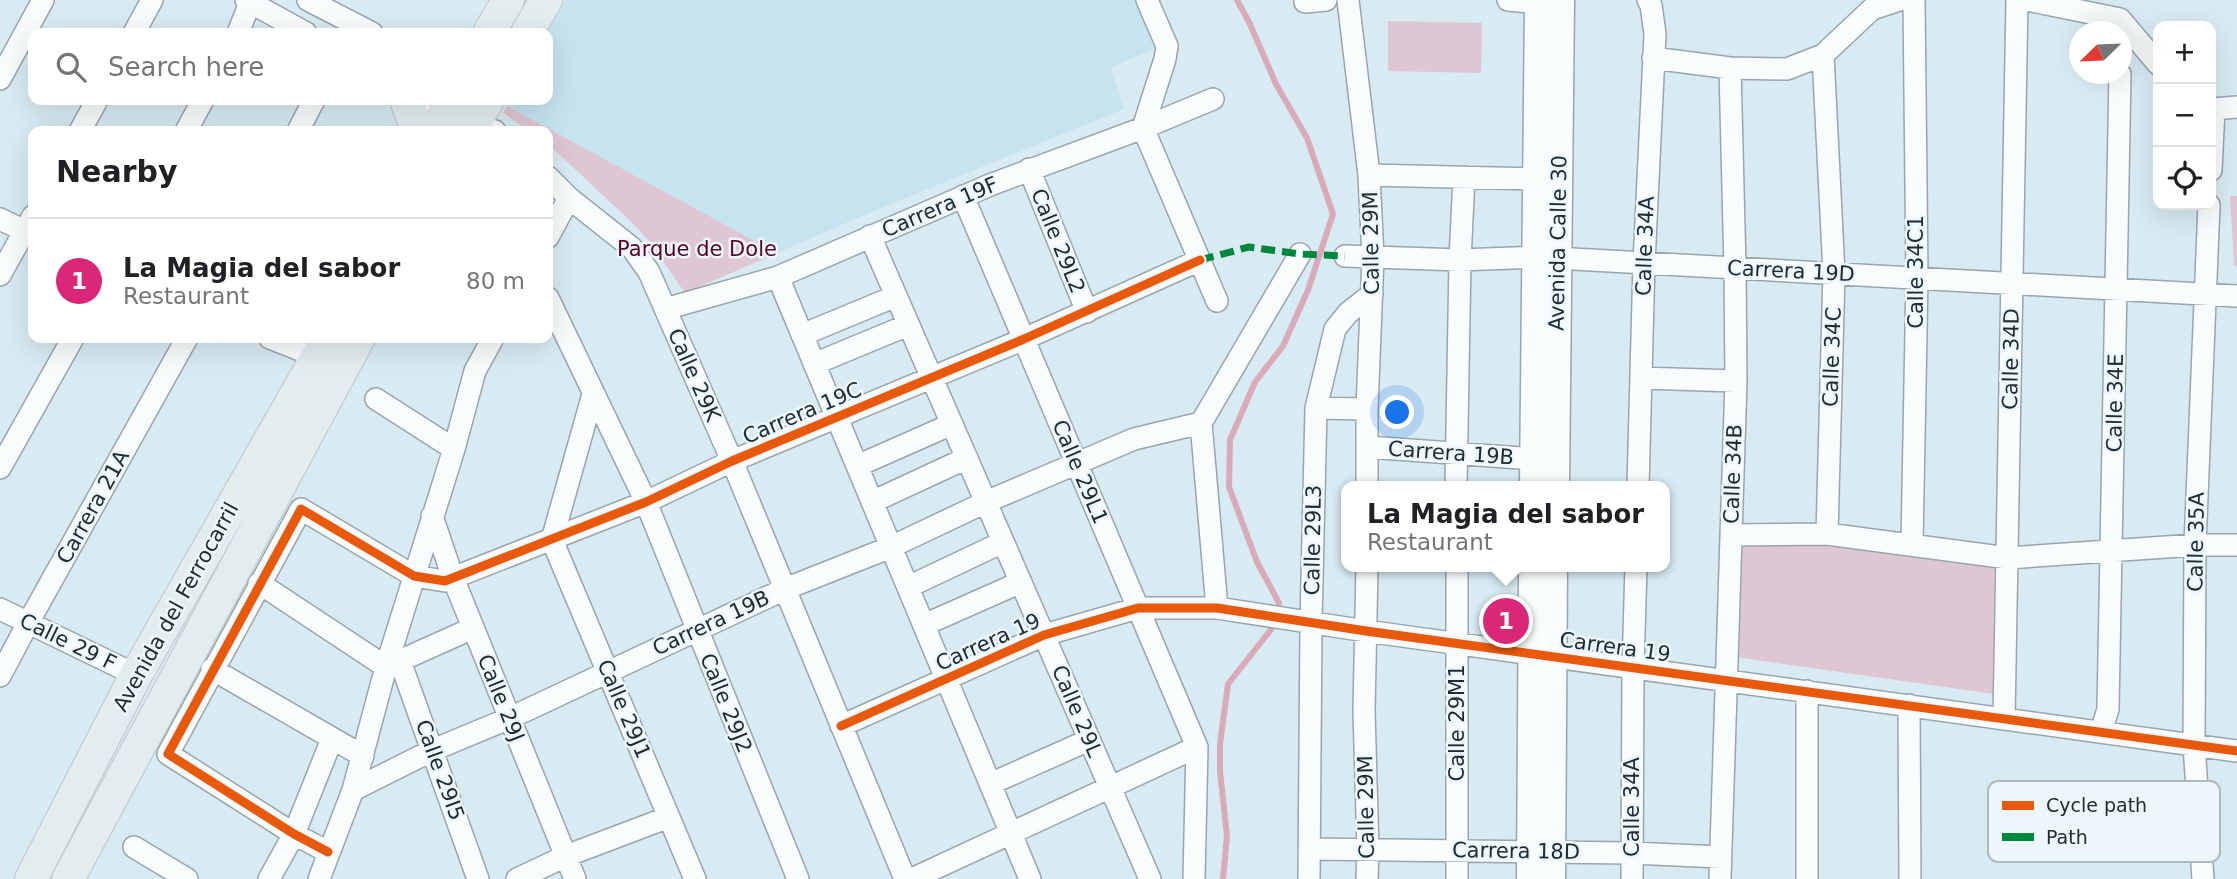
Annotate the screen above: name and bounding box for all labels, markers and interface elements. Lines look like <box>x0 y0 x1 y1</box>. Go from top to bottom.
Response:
north arrow <box>2069 21 2132 84</box>
map controls <box>2153 21 2216 210</box>
button: + <box>2153 21 2216 84</box>
search box <box>28 28 553 105</box>
icon: search <box>52 48 90 86</box>
text: Search here <box>108 52 264 82</box>
button: − <box>2153 84 2216 147</box>
button: locate <box>2153 147 2216 210</box>
text: Nearby <box>56 154 178 189</box>
street label: Avenida Calle 30 <box>1544 155 1572 331</box>
street label: Carrera 19F <box>878 172 1002 242</box>
street label: Calle 29L2 <box>1026 185 1090 297</box>
street label: Calle 29M <box>1358 191 1384 295</box>
street label: Calle 34A <box>1631 195 1659 296</box>
street label: Calle 34C1 <box>1904 215 1928 329</box>
park label: Parque de Dole <box>617 237 777 261</box>
text: La Magia del sabor <box>123 253 400 283</box>
street label: Carrera 19D <box>1726 256 1856 286</box>
text: 1 <box>71 268 87 294</box>
text: 80 m <box>466 268 525 294</box>
text: Restaurant <box>123 283 249 309</box>
street label: Calle 34C <box>1818 307 1846 407</box>
street label: Calle 34D <box>1998 308 2024 410</box>
street label: Calle 29K <box>663 325 726 426</box>
street label: Calle 34E <box>2102 353 2128 453</box>
street label: Carrera 19C <box>739 377 865 449</box>
your location <box>1380 395 1414 429</box>
street label: Calle 29L1 <box>1047 416 1113 528</box>
street label: Calle 34B <box>1719 424 1747 524</box>
street label: Carrera 19B <box>1387 437 1515 469</box>
street label: Carrera 21A <box>52 445 134 568</box>
popup <box>1341 481 1670 572</box>
street label: Calle 29L3 <box>1300 485 1326 595</box>
street label: Calle 35A <box>2183 491 2209 592</box>
street label: Avenida del Ferrocarril <box>108 498 244 716</box>
text: La Magia del sabor <box>1367 499 1644 529</box>
text: Restaurant <box>1367 529 1493 555</box>
street label: Carrera 19B <box>649 585 773 661</box>
pin: 1 <box>1483 595 1529 647</box>
street label: Calle 29 F <box>16 608 120 676</box>
street label: Carrera 19 <box>932 608 1044 676</box>
street label: Carrera 19 <box>1558 627 1672 667</box>
street label: Calle 29J2 <box>695 650 757 756</box>
street label: Calle 29J <box>473 651 529 745</box>
street label: Calle 29J1 <box>592 656 656 762</box>
street label: Calle 29L <box>1047 662 1107 761</box>
street label: Calle 29M1 <box>1445 665 1469 782</box>
street label: Calle 29I5 <box>411 717 469 823</box>
street label: Calle 29M <box>1353 755 1379 859</box>
street label: Calle 34A <box>1620 756 1644 857</box>
legend <box>1988 781 2220 862</box>
text: Cycle path <box>2046 794 2147 816</box>
text: Path <box>2046 826 2088 848</box>
street label: Carrera 18D <box>1452 838 1580 864</box>

